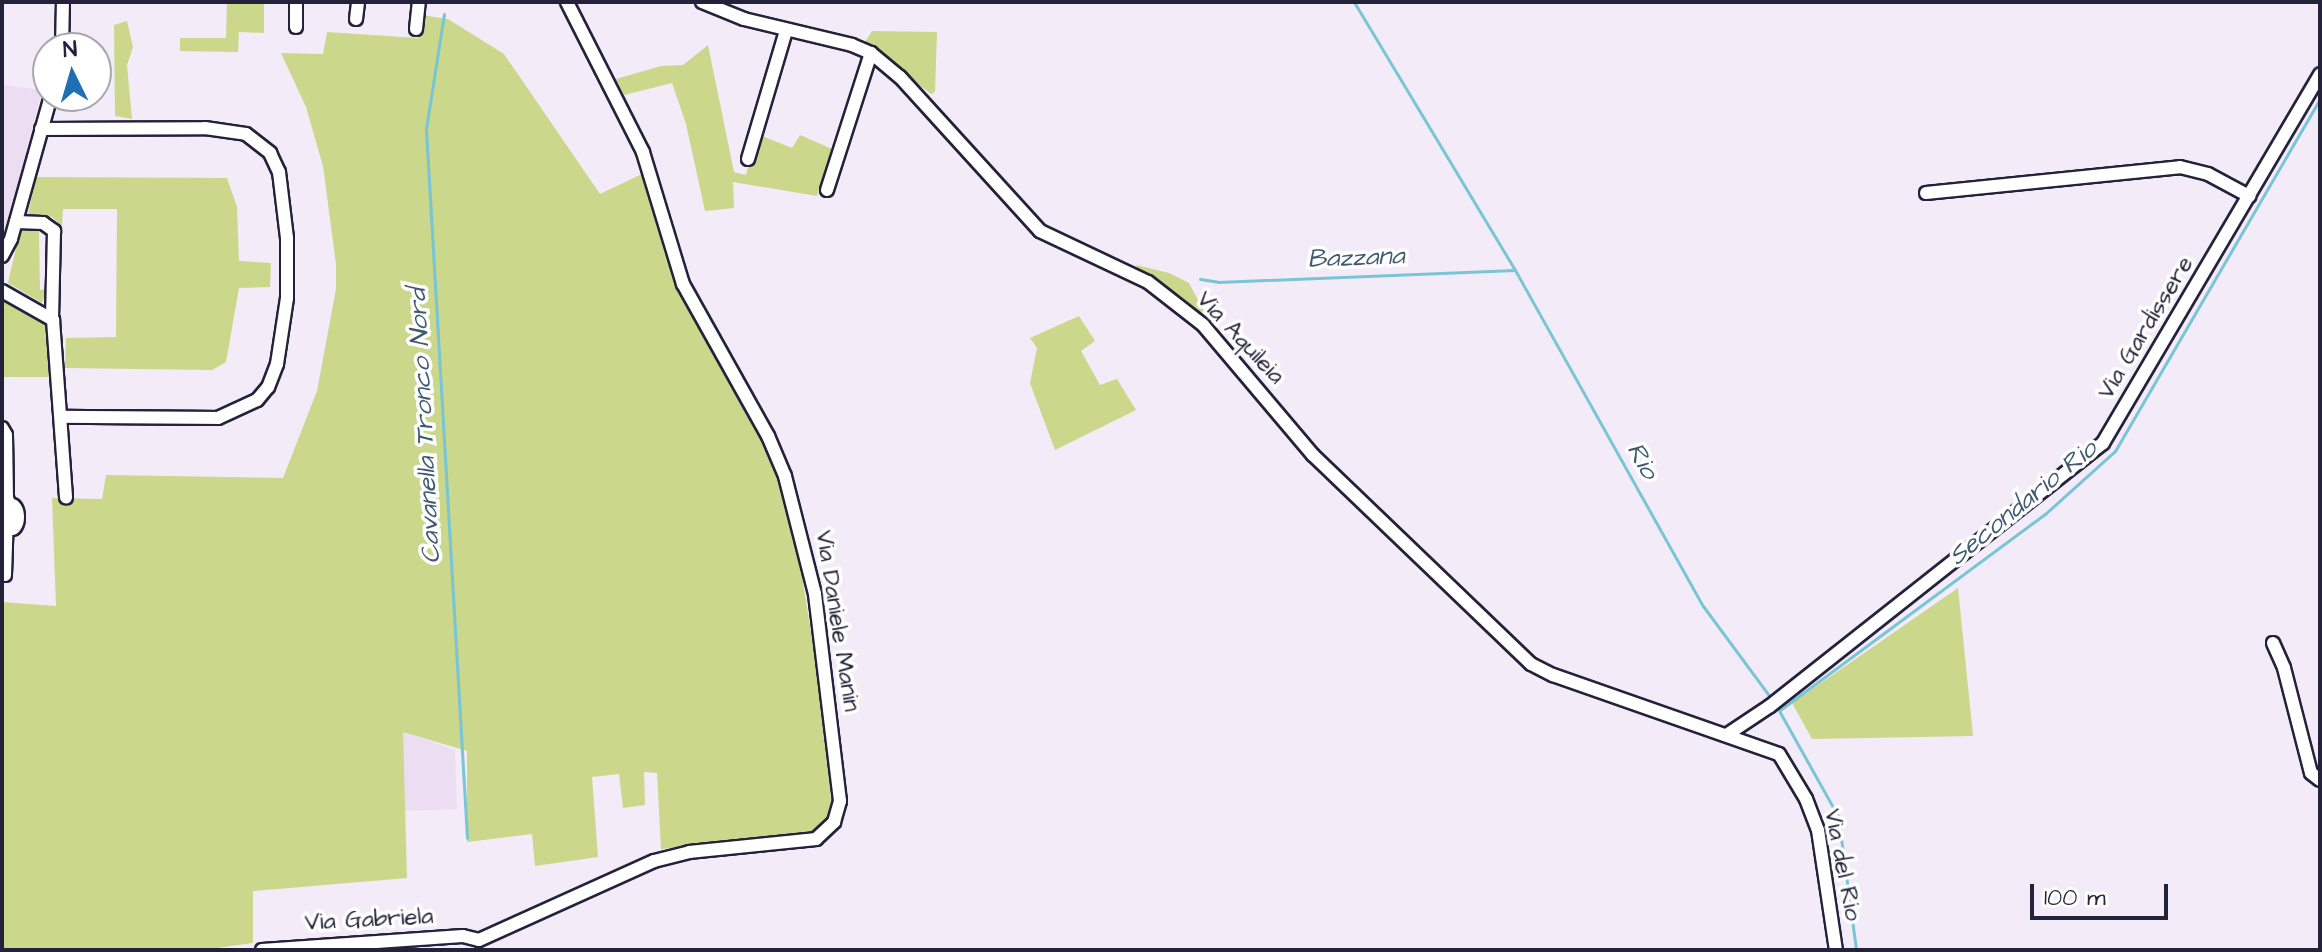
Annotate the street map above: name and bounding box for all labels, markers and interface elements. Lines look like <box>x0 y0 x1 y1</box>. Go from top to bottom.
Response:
north arrow <box>32 32 112 112</box>
text: N <box>62 34 78 66</box>
water label: Bazzana <box>1307 241 1405 275</box>
street label: Via Gardissere <box>2092 251 2200 405</box>
street label: Via Aquileia <box>1190 286 1290 390</box>
water label: Cavanella Tronco Nord <box>402 288 448 564</box>
water label: Secondario Rio <box>1943 434 2103 572</box>
water label: Rio <box>1619 437 1665 485</box>
street label: Via Daniele Manin <box>808 528 866 714</box>
street label: Via del Rio <box>1817 807 1867 923</box>
scale bar <box>2034 868 2172 918</box>
text: 100 m <box>2044 881 2106 915</box>
street label: Via Gabriela <box>304 902 434 938</box>

